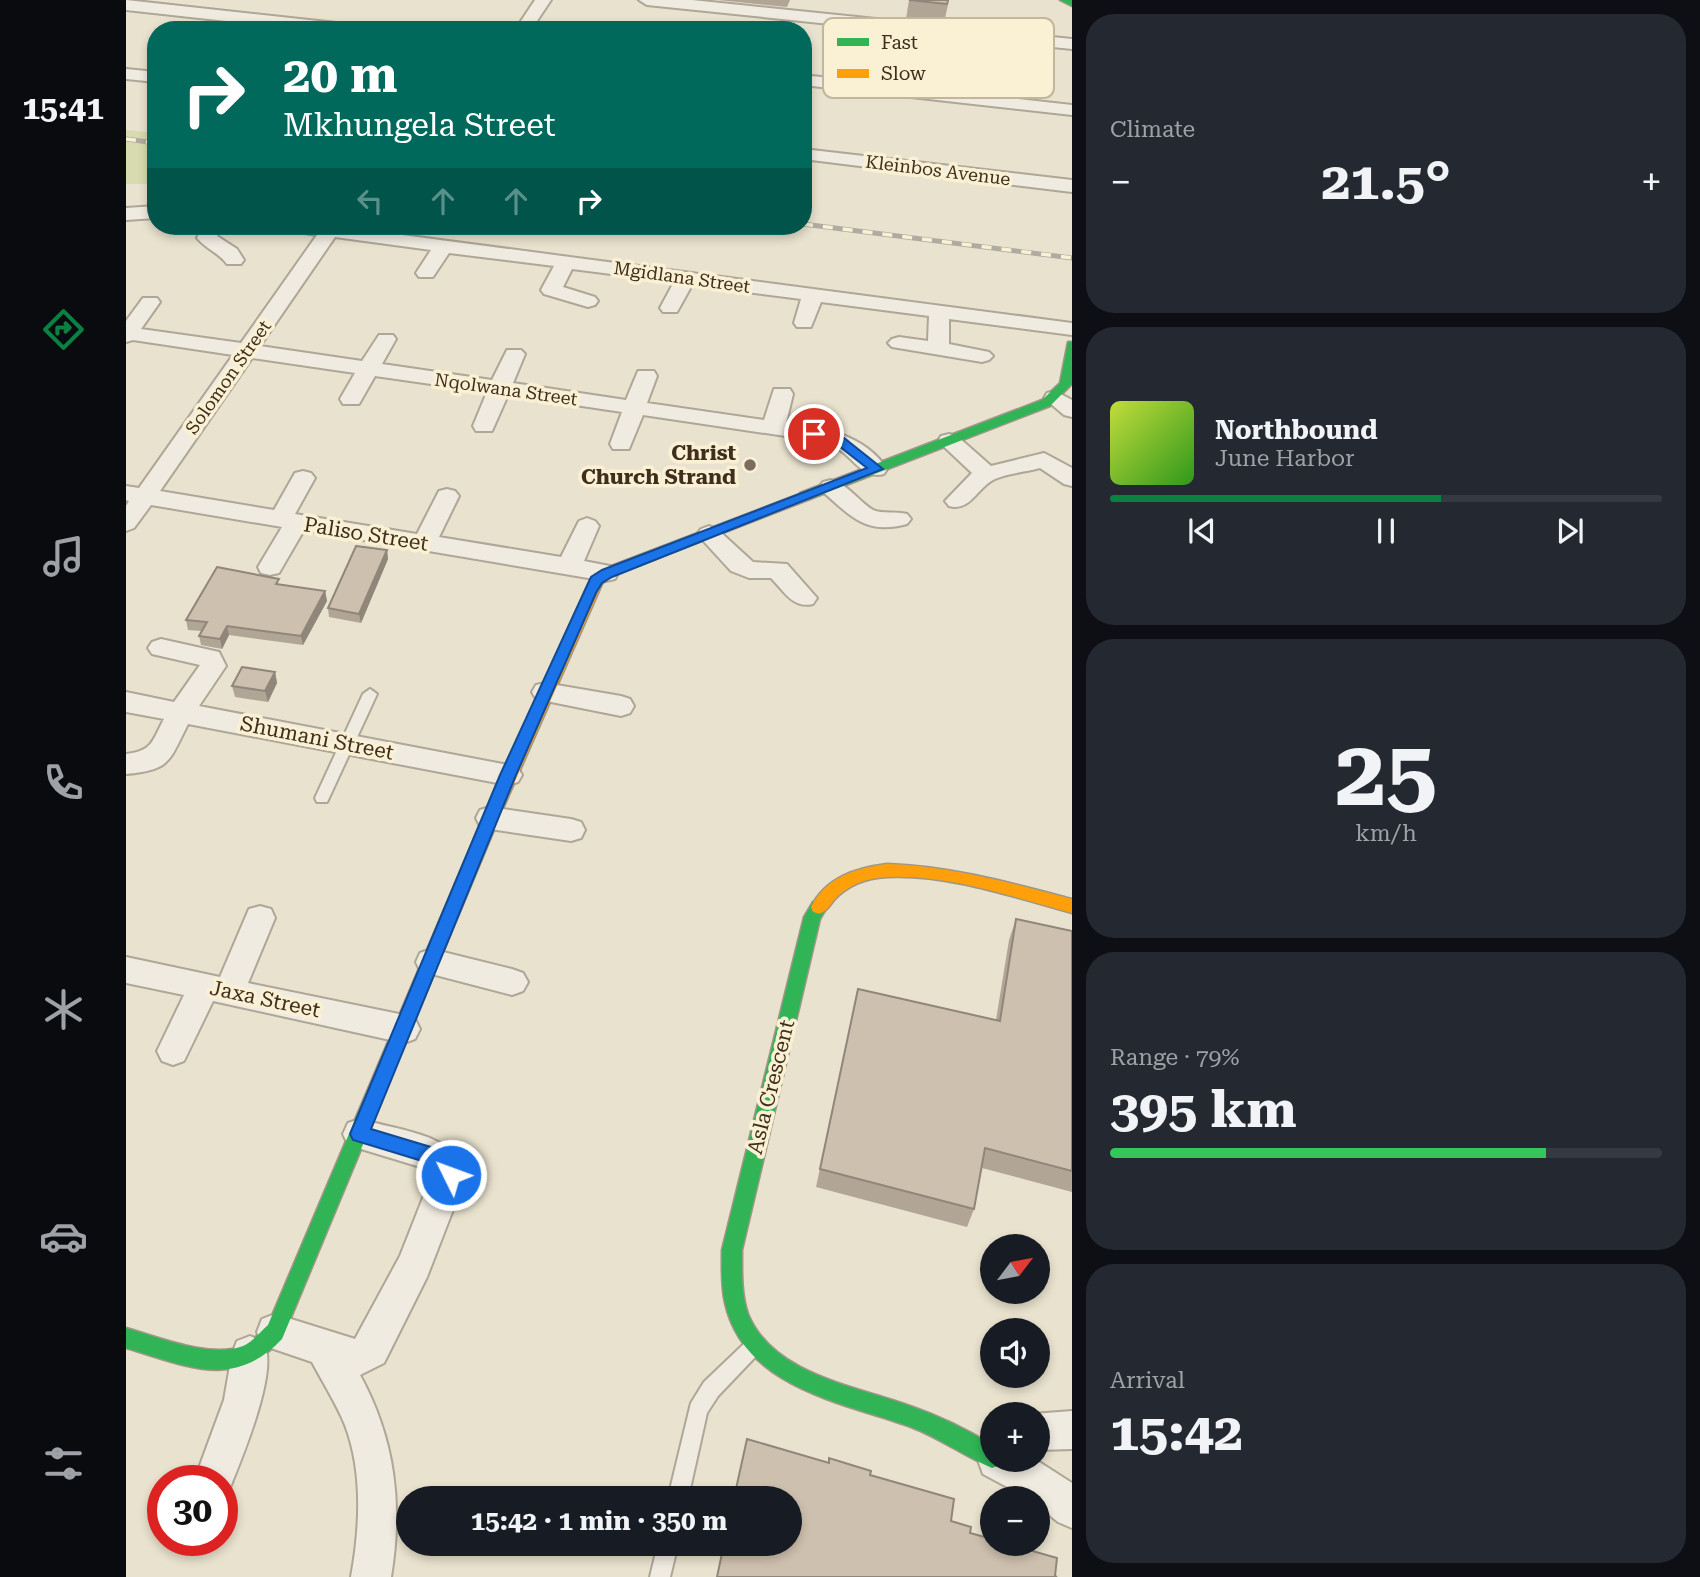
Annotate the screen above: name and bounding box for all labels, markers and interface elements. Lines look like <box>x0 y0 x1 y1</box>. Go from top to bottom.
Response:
legend <box>823 18 1054 98</box>
text: Fast <box>881 31 918 54</box>
text: 20 m <box>283 47 398 104</box>
icon: right <box>168 49 259 140</box>
text: Slow <box>881 62 926 85</box>
text: 15:41 <box>22 89 104 127</box>
text: Mkhungela Street <box>283 106 556 144</box>
text: Climate <box>1110 116 1195 143</box>
street label: Kleinbos Avenue <box>864 151 1012 189</box>
text: 21.5° <box>1321 151 1451 212</box>
text: − <box>1110 160 1131 204</box>
text: + <box>1641 160 1662 204</box>
icon: left <box>351 182 389 220</box>
icon: ahead <box>424 182 462 220</box>
icon: ahead <box>497 182 535 220</box>
icon: right <box>570 182 608 220</box>
street label: Mgidlana Street <box>612 257 752 297</box>
icon: directions <box>39 305 88 354</box>
street label: Solomon Street <box>181 316 275 438</box>
street label: Nqolwana Street <box>433 369 579 409</box>
pin <box>784 404 844 464</box>
icon: arrive <box>795 415 833 453</box>
text: Northbound <box>1215 415 1378 445</box>
place label: Christ Church Strand <box>581 441 736 489</box>
text: June Harbor <box>1215 445 1355 472</box>
marker: Christ Church Strand <box>742 457 758 473</box>
street label: Paliso Street <box>302 512 430 556</box>
icon: previous <box>1183 512 1221 550</box>
icon: pause <box>1367 512 1405 550</box>
icon: next <box>1551 512 1589 550</box>
icon: music <box>39 532 88 581</box>
street label: Shumani Street <box>238 711 396 765</box>
text: 25 <box>1335 721 1437 827</box>
icon: phone <box>39 758 88 807</box>
text: km/h <box>1355 820 1417 847</box>
street label: Jaxa Street <box>208 976 322 1022</box>
icon: climate <box>39 985 88 1034</box>
street label: Asla Crescent <box>743 1017 799 1157</box>
text: Range · 79% <box>1110 1044 1239 1071</box>
text: 395 km <box>1110 1079 1297 1140</box>
position arrow <box>414 1138 488 1212</box>
icon: car <box>39 1212 88 1261</box>
north arrow <box>980 1234 1050 1304</box>
map controls <box>980 1234 1050 1556</box>
button: sound <box>980 1318 1050 1388</box>
text: Arrival <box>1110 1367 1185 1394</box>
button: + <box>980 1402 1050 1472</box>
text: 15:42 <box>1110 1402 1243 1463</box>
icon: filters <box>39 1439 88 1488</box>
speed limit sign: 30 <box>147 1465 238 1556</box>
button: − <box>980 1486 1050 1556</box>
text: 15:42 · 1 min · 350 m <box>471 1506 727 1536</box>

